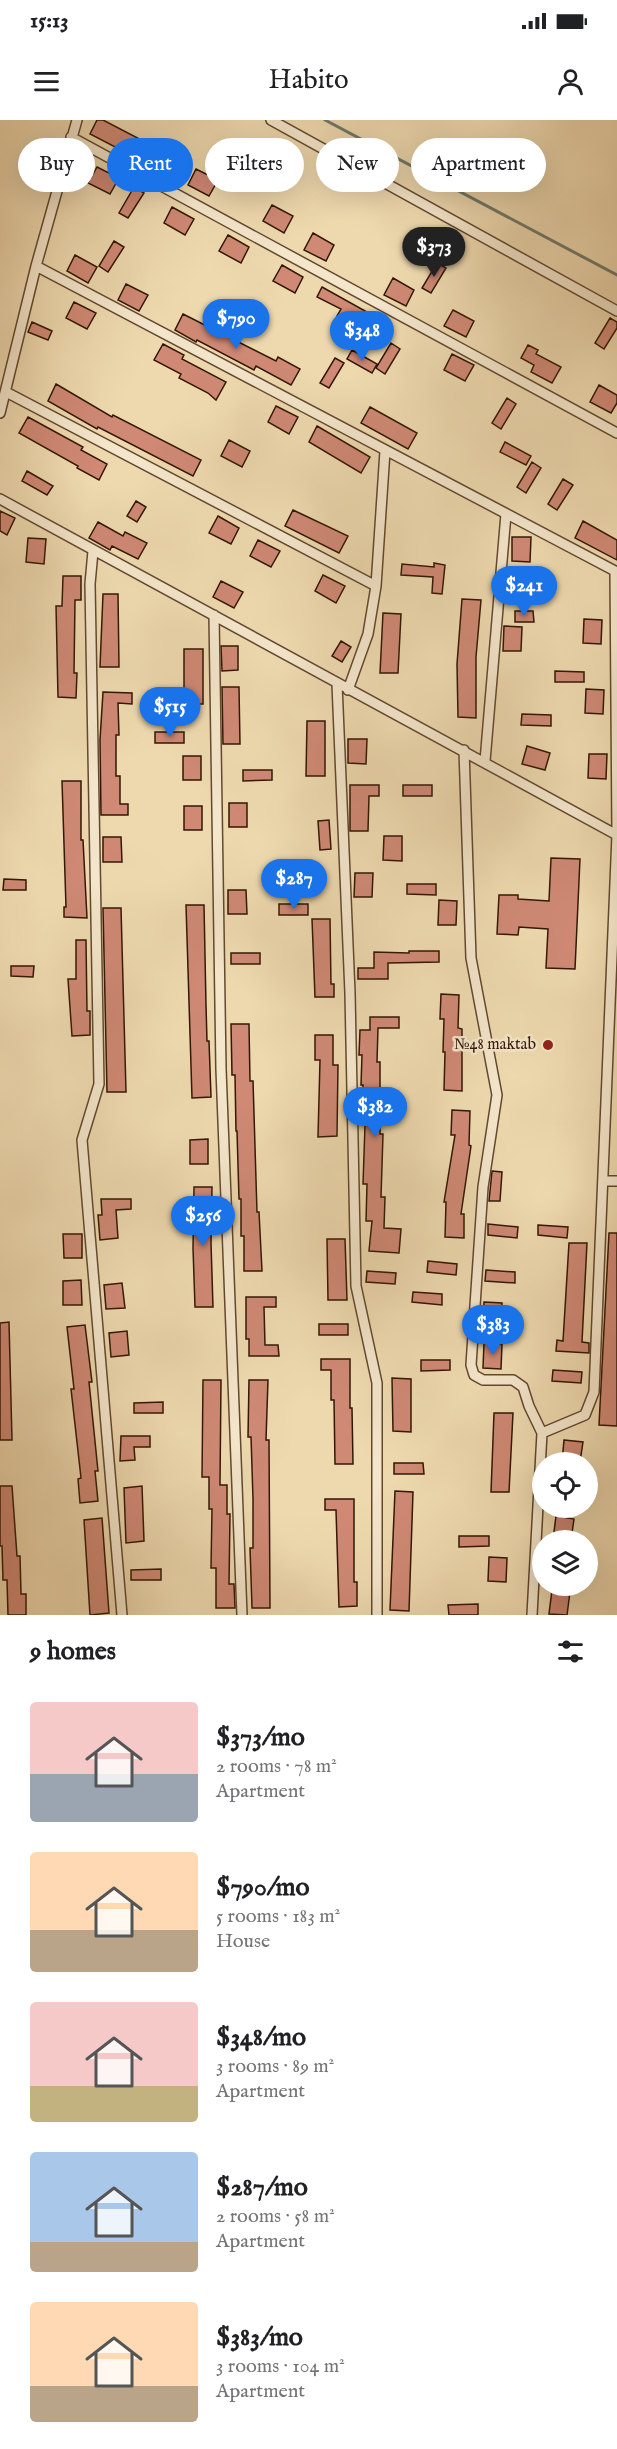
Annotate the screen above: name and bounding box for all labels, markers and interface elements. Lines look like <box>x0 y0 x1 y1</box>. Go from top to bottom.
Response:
text: 15:13 <box>30 7 68 35</box>
text: Habito <box>268 64 349 98</box>
icon: menu <box>30 65 63 98</box>
icon: person <box>554 65 587 98</box>
chip: Buy <box>18 138 95 192</box>
chip: Rent <box>107 138 193 192</box>
chip: Filters <box>205 138 304 192</box>
chip: New <box>316 138 399 192</box>
chip: Apartment <box>411 138 546 192</box>
pin: $373 <box>398 227 470 278</box>
text: $373 <box>416 234 452 259</box>
pin: $790 <box>200 299 272 350</box>
text: $790 <box>217 306 255 331</box>
pin: $348 <box>326 311 398 362</box>
text: $348 <box>344 318 380 343</box>
pin: $241 <box>488 566 560 617</box>
text: $241 <box>505 573 543 598</box>
pin: $515 <box>134 687 206 738</box>
text: $515 <box>153 694 187 719</box>
pin: $287 <box>258 859 330 910</box>
text: $287 <box>275 866 313 891</box>
place label: №48 maktab <box>454 1035 536 1055</box>
marker: №48 maktab <box>541 1038 555 1052</box>
pin: $382 <box>339 1087 411 1138</box>
text: $382 <box>357 1094 393 1119</box>
pin: $256 <box>167 1196 239 1247</box>
text: $256 <box>185 1203 221 1228</box>
pin: $383 <box>457 1305 529 1356</box>
text: $383 <box>476 1312 510 1337</box>
map controls <box>532 1452 598 1596</box>
button: locate <box>532 1452 598 1518</box>
button: layers <box>532 1530 598 1596</box>
text: 9 homes <box>30 1635 116 1668</box>
icon: filters <box>554 1635 587 1668</box>
text: $373/mo <box>216 1721 305 1754</box>
icon: home <box>78 1726 150 1798</box>
text: 2 rooms · 78 m² <box>216 1754 337 1779</box>
text: Apartment <box>216 1779 305 1804</box>
text: $790/mo <box>216 1871 310 1904</box>
icon: home <box>78 1876 150 1948</box>
text: 5 rooms · 183 m² <box>216 1904 340 1929</box>
text: House <box>216 1929 270 1954</box>
text: $348/mo <box>216 2021 306 2054</box>
icon: home <box>78 2026 150 2098</box>
text: 3 rooms · 89 m² <box>216 2054 334 2079</box>
text: Apartment <box>216 2079 305 2104</box>
text: $287/mo <box>216 2171 308 2204</box>
icon: home <box>78 2176 150 2248</box>
text: 2 rooms · 58 m² <box>216 2204 335 2229</box>
text: Apartment <box>216 2229 305 2254</box>
text: $383/mo <box>216 2321 303 2354</box>
icon: home <box>78 2326 150 2398</box>
text: 3 rooms · 104 m² <box>216 2354 345 2379</box>
text: Apartment <box>216 2379 305 2404</box>

